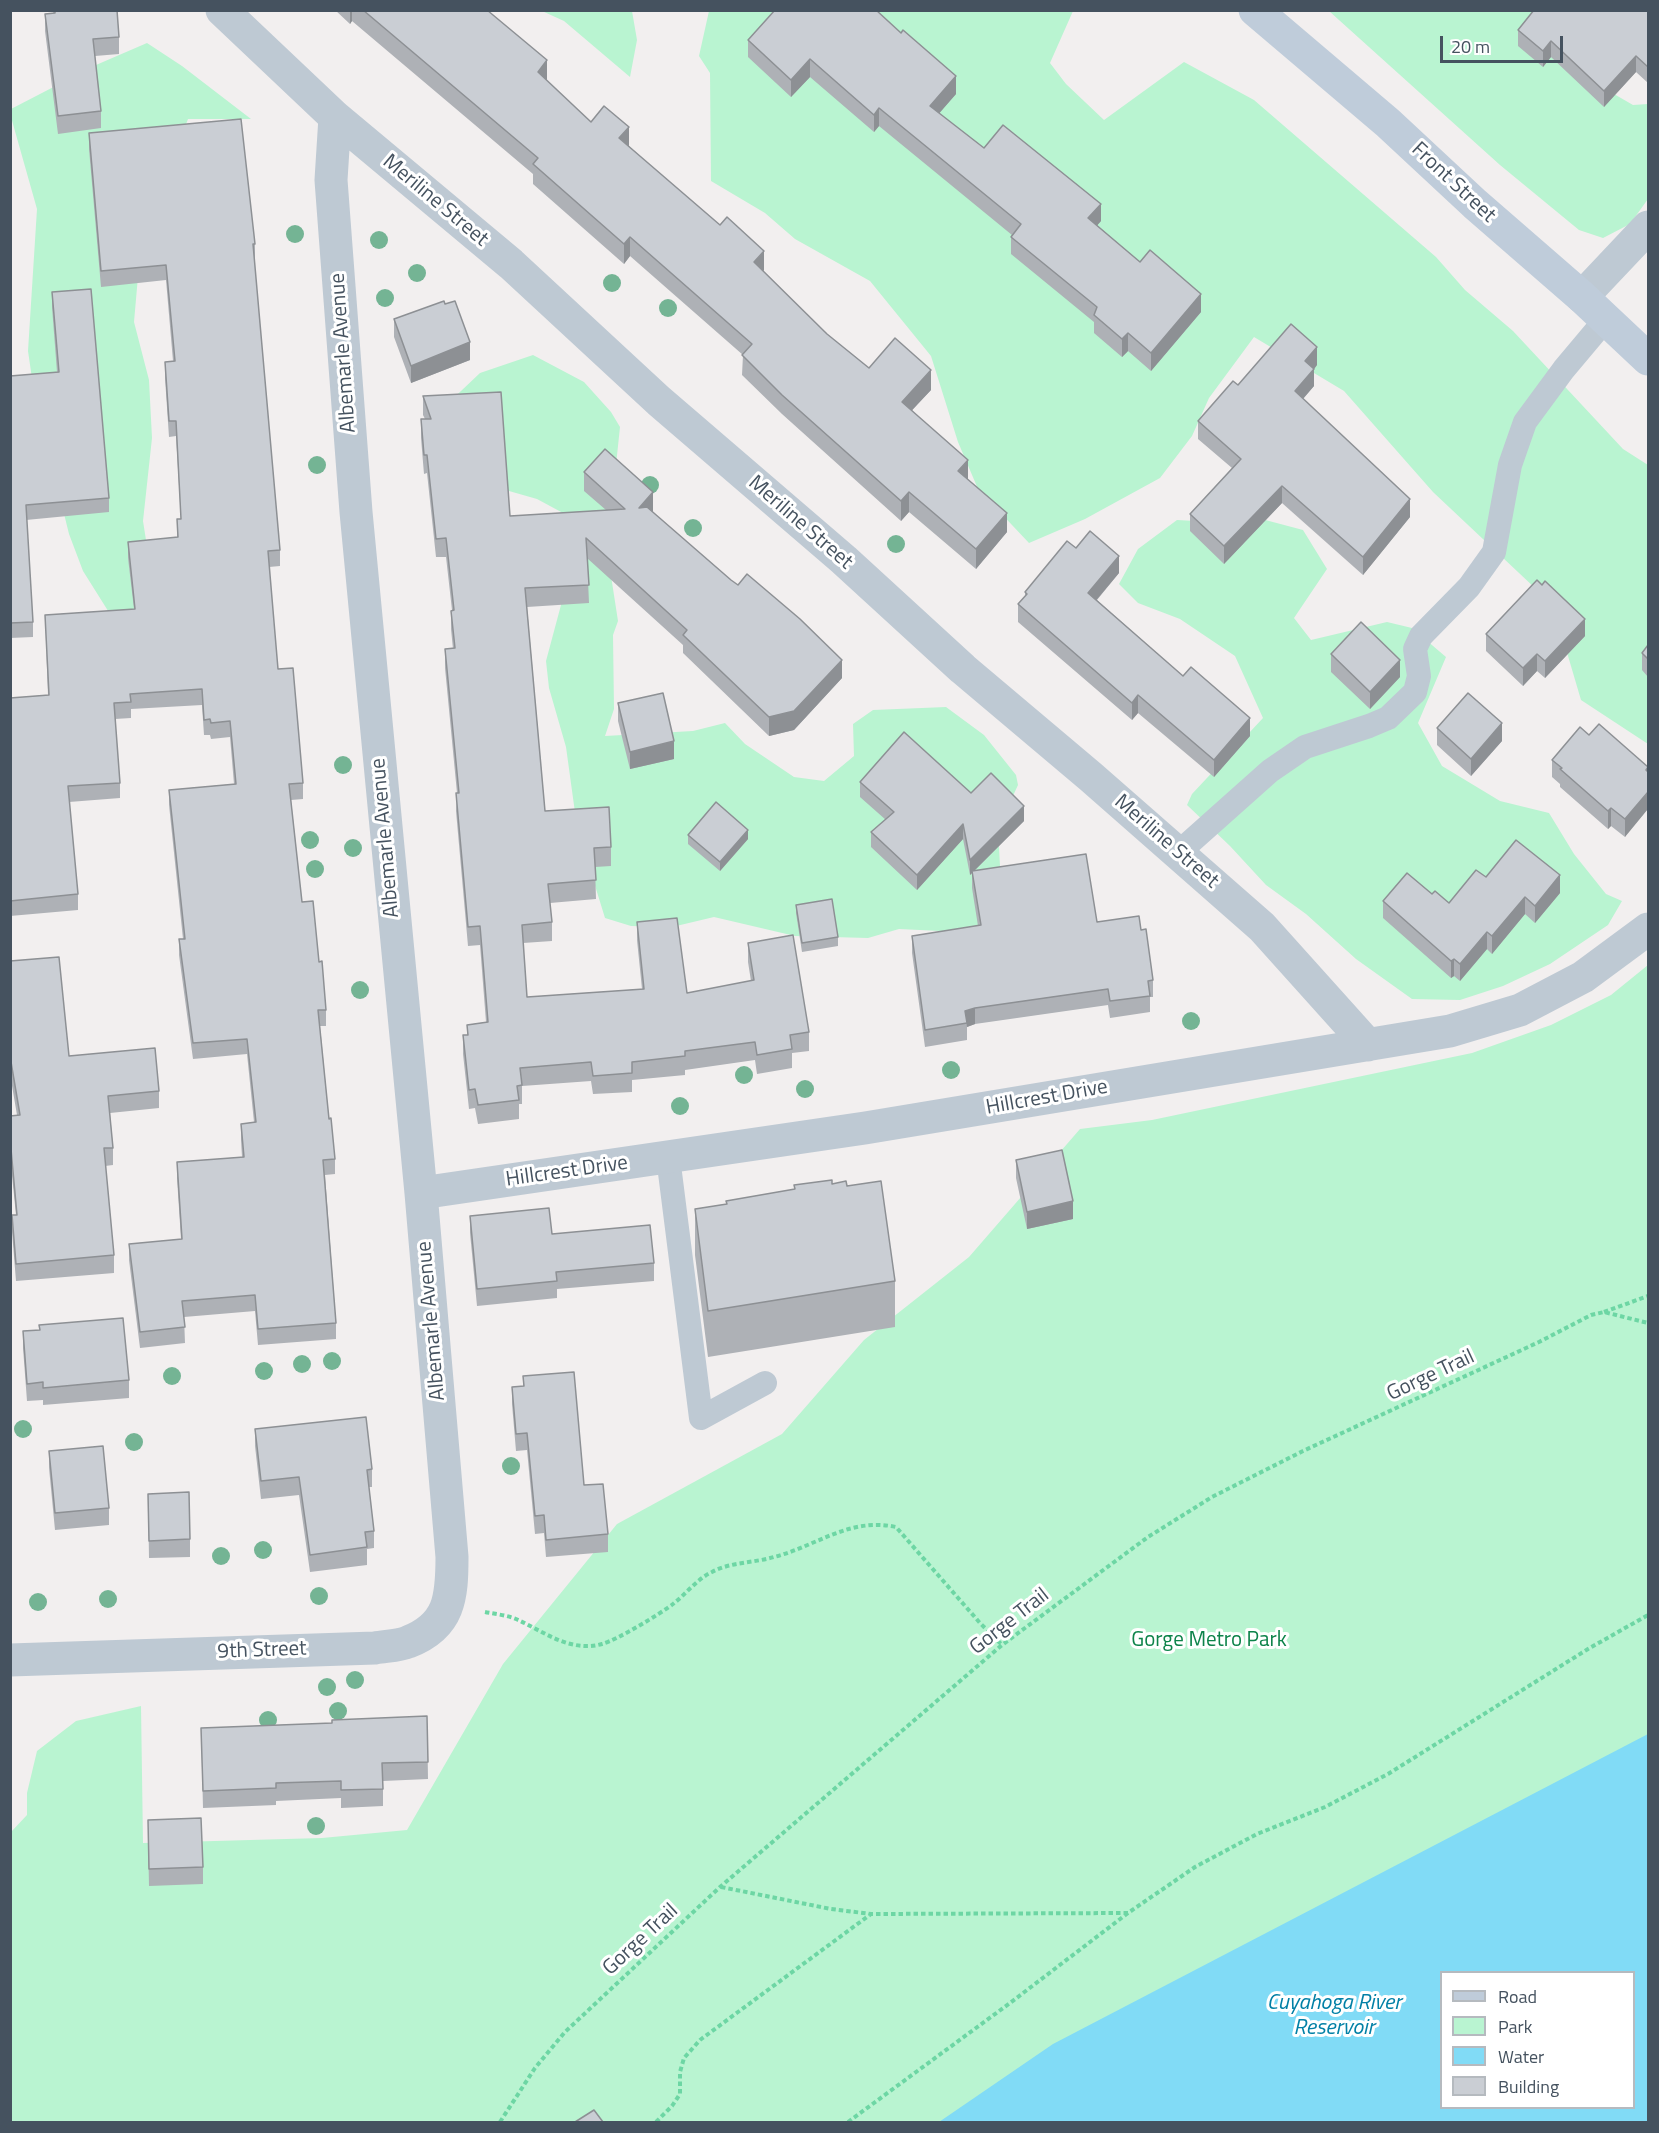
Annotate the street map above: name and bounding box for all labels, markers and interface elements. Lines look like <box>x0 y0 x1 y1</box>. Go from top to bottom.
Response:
scale bar <box>1443 24 1566 62</box>
text: 20 m <box>1451 33 1490 60</box>
street label: Front Street <box>1406 138 1500 228</box>
street label: Meriline Street <box>377 150 493 252</box>
street label: Albemarle Avenue <box>326 272 362 434</box>
street label: Meriline Street <box>743 471 857 575</box>
street label: Albemarle Avenue <box>366 757 406 919</box>
street label: Meriline Street <box>1109 790 1223 894</box>
street label: Hillcrest Drive <box>984 1075 1110 1121</box>
street label: Hillcrest Drive <box>504 1151 630 1193</box>
street label: Albemarle Avenue <box>412 1240 452 1402</box>
street label: Gorge Trail <box>1383 1345 1479 1407</box>
street label: Gorge Trail <box>965 1583 1055 1661</box>
park label: Gorge Metro Park <box>1131 1628 1287 1654</box>
street label: 9th Street <box>217 1637 307 1665</box>
street label: Gorge Trail <box>598 1899 684 1981</box>
legend <box>1440 1971 1635 2109</box>
text: Road <box>1498 1983 1537 2010</box>
water label: Cuyahoga River Reservoir <box>1267 1991 1401 2042</box>
text: Park <box>1498 2013 1532 2040</box>
text: Water <box>1498 2043 1544 2070</box>
text: Building <box>1498 2073 1559 2100</box>

